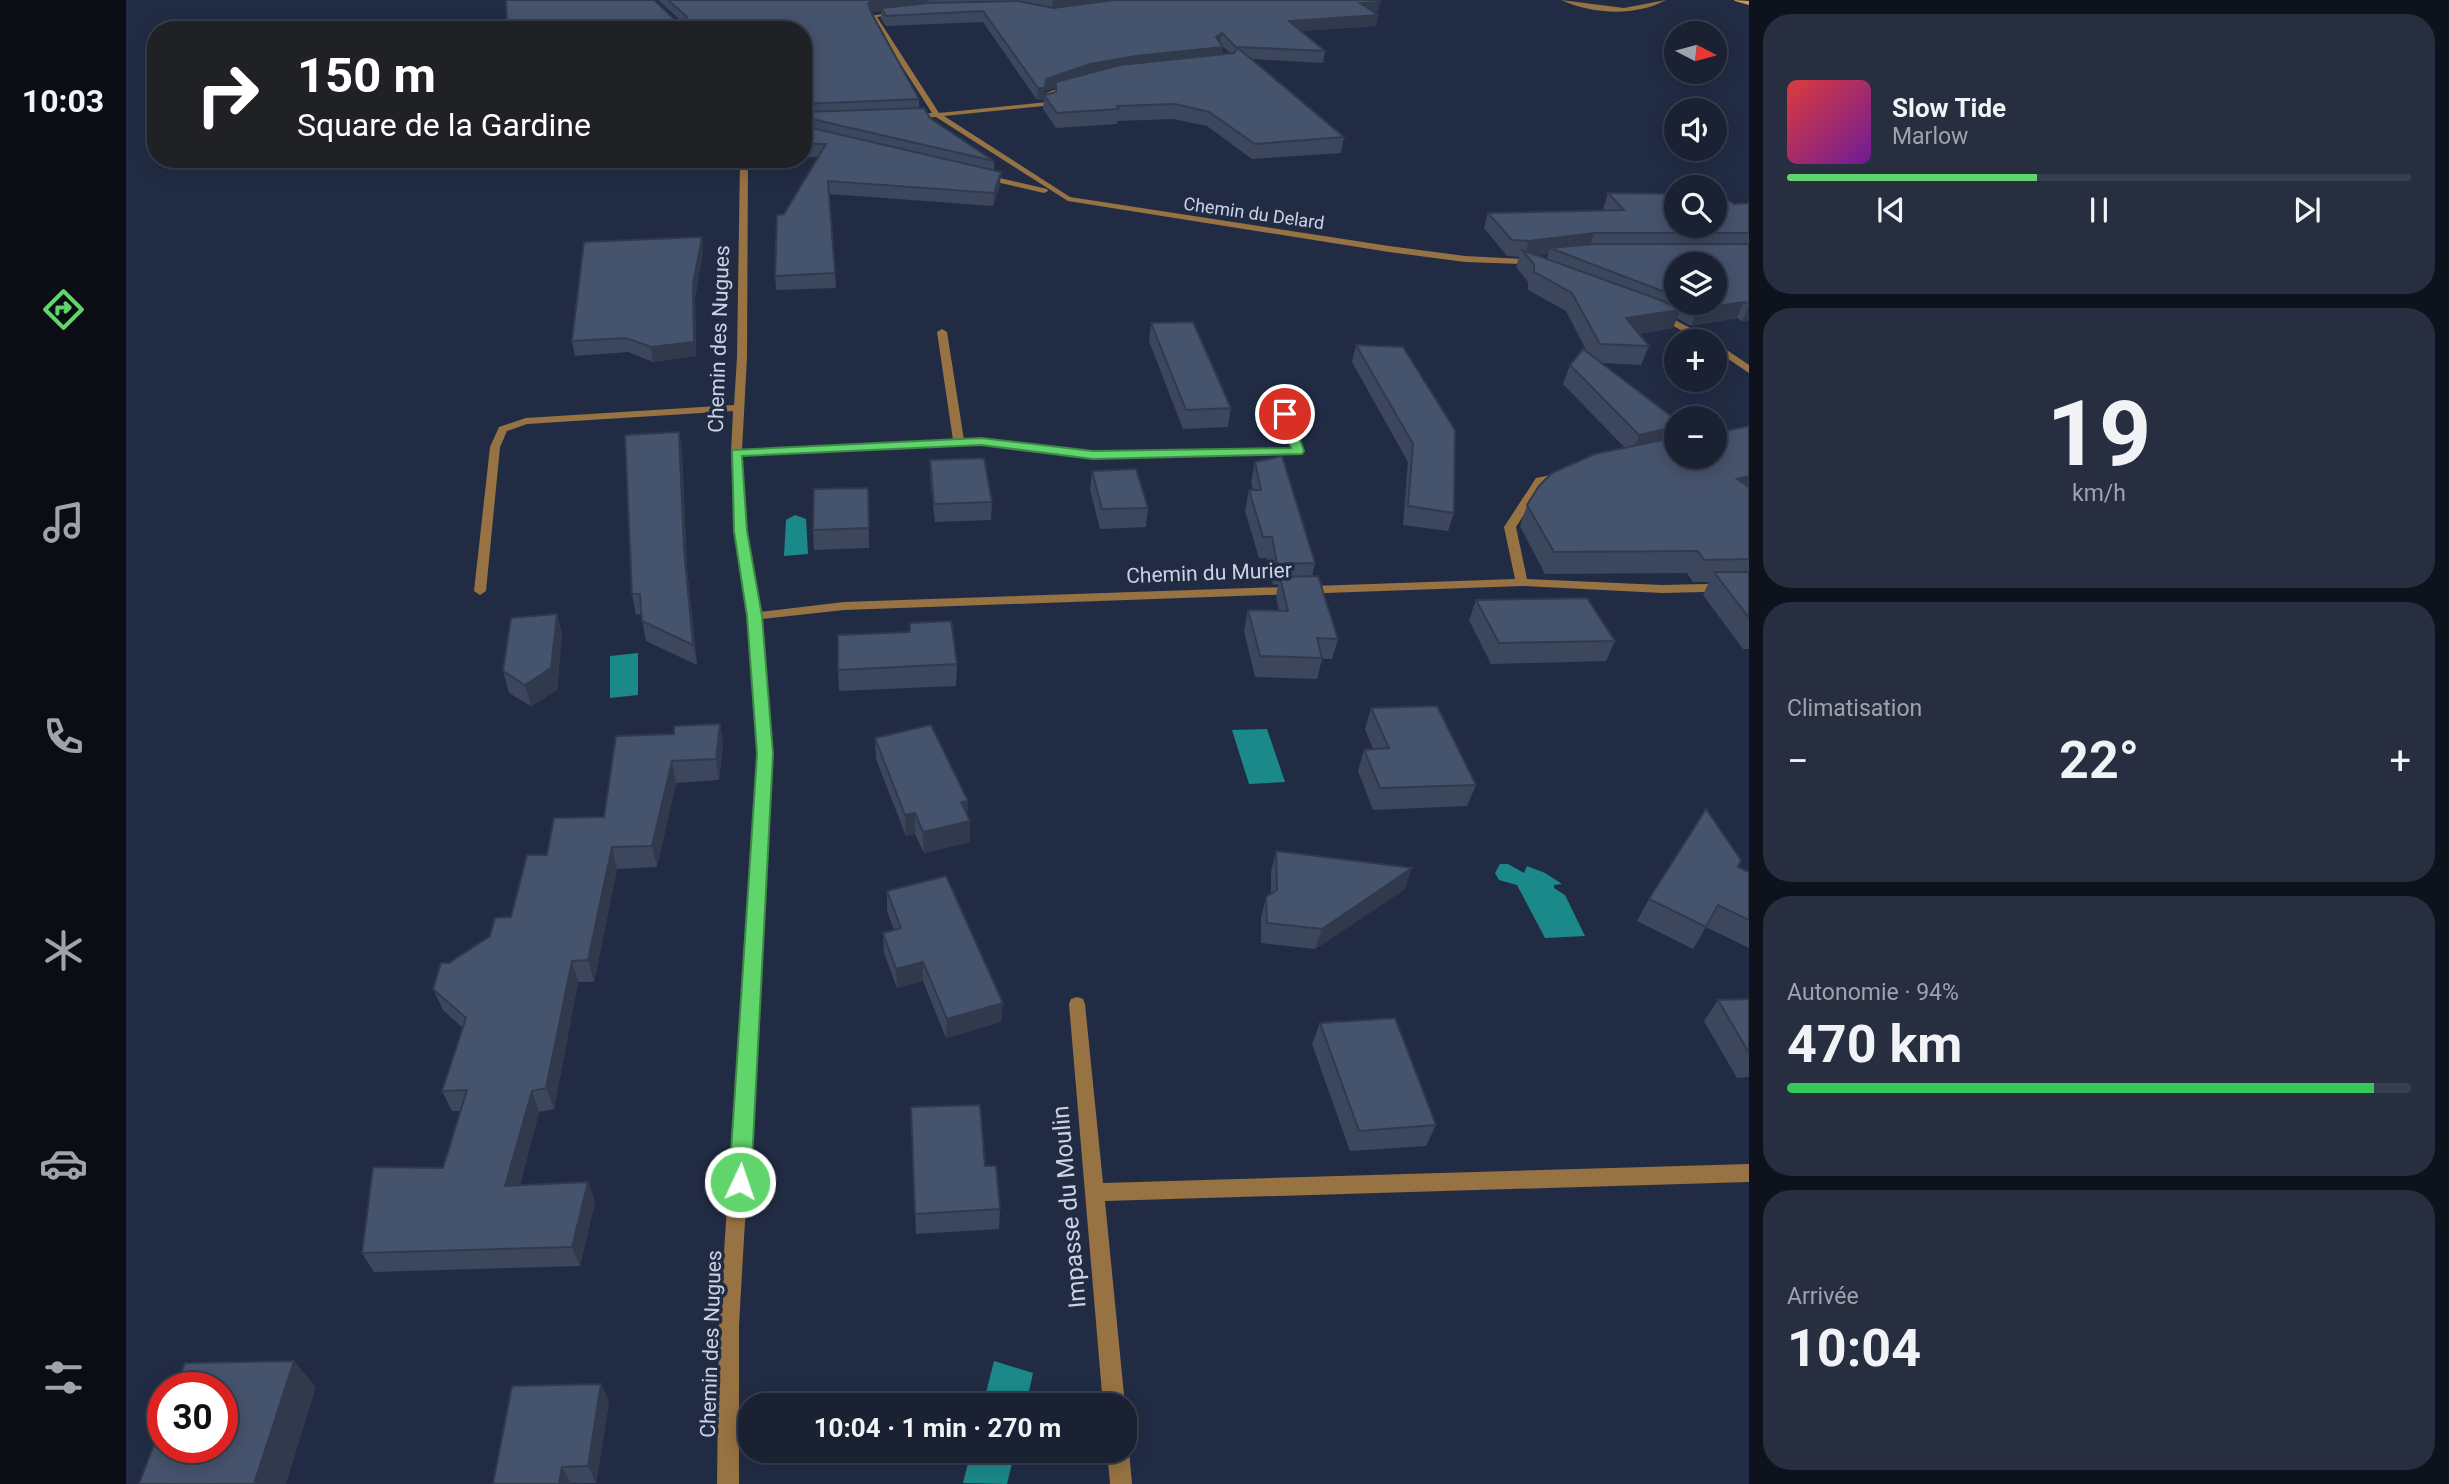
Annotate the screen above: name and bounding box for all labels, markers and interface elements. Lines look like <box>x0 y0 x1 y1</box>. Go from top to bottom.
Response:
north arrow <box>1664 21 1727 84</box>
map controls <box>1664 21 1727 469</box>
text: 150 m <box>297 47 436 104</box>
icon: right <box>182 49 273 140</box>
text: 10:03 <box>22 82 104 120</box>
text: Slow Tide <box>1892 93 2006 123</box>
button: sound <box>1664 98 1727 161</box>
text: Square de la Gardine <box>297 106 591 144</box>
text: Marlow <box>1892 123 1968 150</box>
button: search <box>1664 175 1727 238</box>
icon: previous <box>1872 191 1910 229</box>
icon: pause <box>2080 191 2118 229</box>
icon: next <box>2288 191 2326 229</box>
street label: Chemin du Delard <box>1182 193 1326 233</box>
street label: Chemin des Nugues <box>704 245 734 433</box>
button: layers <box>1664 252 1727 315</box>
icon: directions <box>39 285 88 334</box>
button: + <box>1664 329 1727 392</box>
text: 19 <box>2047 381 2151 487</box>
pin <box>1255 384 1315 444</box>
icon: arrive <box>1266 395 1304 433</box>
button: − <box>1664 406 1727 469</box>
text: km/h <box>2072 480 2126 507</box>
icon: music <box>39 498 88 547</box>
street label: Chemin du Murier <box>1126 558 1292 588</box>
text: Climatisation <box>1787 695 1922 722</box>
icon: phone <box>39 712 88 761</box>
text: 22° <box>2059 730 2139 791</box>
text: − <box>1787 739 1809 783</box>
text: + <box>2389 739 2411 783</box>
icon: climate <box>39 926 88 975</box>
text: Autonomie · 94% <box>1787 979 1959 1006</box>
text: 470 km <box>1787 1014 1962 1075</box>
street label: Impasse du Moulin <box>1046 1105 1092 1309</box>
icon: car <box>39 1139 88 1188</box>
position arrow <box>703 1145 777 1219</box>
street label: Chemin des Nugues <box>696 1250 726 1438</box>
text: Arrivée <box>1787 1283 1859 1310</box>
text: 10:04 <box>1787 1318 1921 1379</box>
icon: filters <box>39 1353 88 1402</box>
speed limit sign: 30 <box>147 1372 238 1463</box>
text: 10:04 · 1 min · 270 m <box>814 1413 1061 1443</box>

